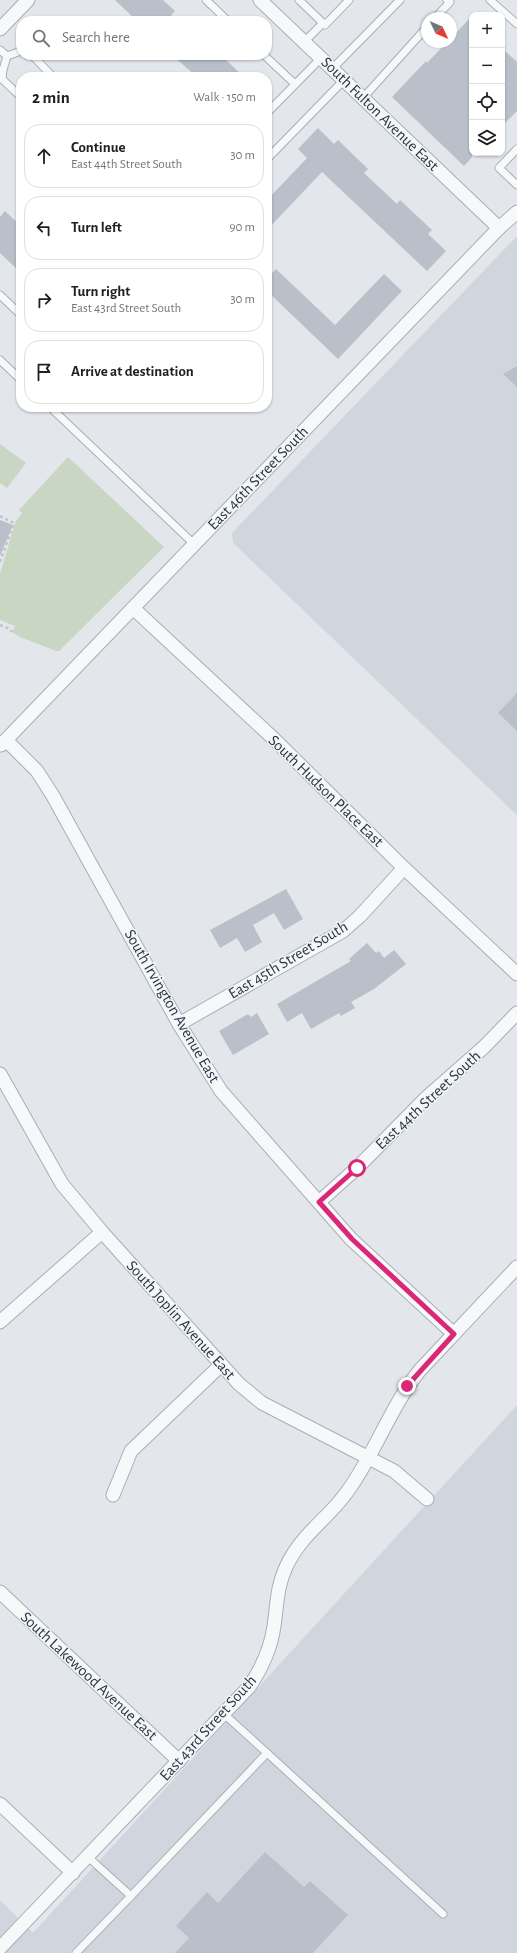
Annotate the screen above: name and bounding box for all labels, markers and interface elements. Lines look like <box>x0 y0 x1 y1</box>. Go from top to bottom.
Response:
north arrow <box>421 12 457 48</box>
map controls <box>469 12 505 156</box>
button: + <box>469 12 505 48</box>
search box <box>16 16 272 60</box>
icon: search <box>30 27 52 49</box>
text: Search here <box>62 30 130 45</box>
button: − <box>469 48 505 84</box>
street label: South Fulton Avenue East <box>318 54 442 174</box>
button: locate <box>469 84 505 120</box>
text: 2 min <box>32 89 70 106</box>
text: Walk · 150 m <box>193 91 256 104</box>
button: layers <box>469 120 505 156</box>
text: Continue <box>71 140 126 155</box>
icon: ahead <box>33 145 55 167</box>
text: 30 m <box>230 149 255 162</box>
text: East 44th Street South <box>71 158 182 171</box>
icon: left <box>33 217 55 239</box>
text: Turn left <box>71 220 122 235</box>
text: 90 m <box>229 221 255 234</box>
text: Turn right <box>71 284 130 299</box>
icon: right <box>33 289 55 311</box>
text: 30 m <box>230 293 255 306</box>
text: East 43rd Street South <box>71 302 181 315</box>
icon: arrive <box>33 361 55 383</box>
text: Arrive at destination <box>71 364 194 379</box>
street label: East 46th Street South <box>205 423 311 533</box>
street label: South Hudson Place East <box>266 732 386 850</box>
street label: East 45th Street South <box>226 918 350 1002</box>
street label: South Irvington Avenue East <box>122 927 222 1085</box>
street label: East 44th Street South <box>372 1047 484 1153</box>
route start <box>348 1159 366 1177</box>
street label: South Joplin Avenue East <box>124 1258 238 1382</box>
route end <box>398 1377 416 1395</box>
street label: South Lakewood Avenue East <box>18 1609 160 1743</box>
street label: East 43rd Street South <box>157 1672 259 1784</box>

